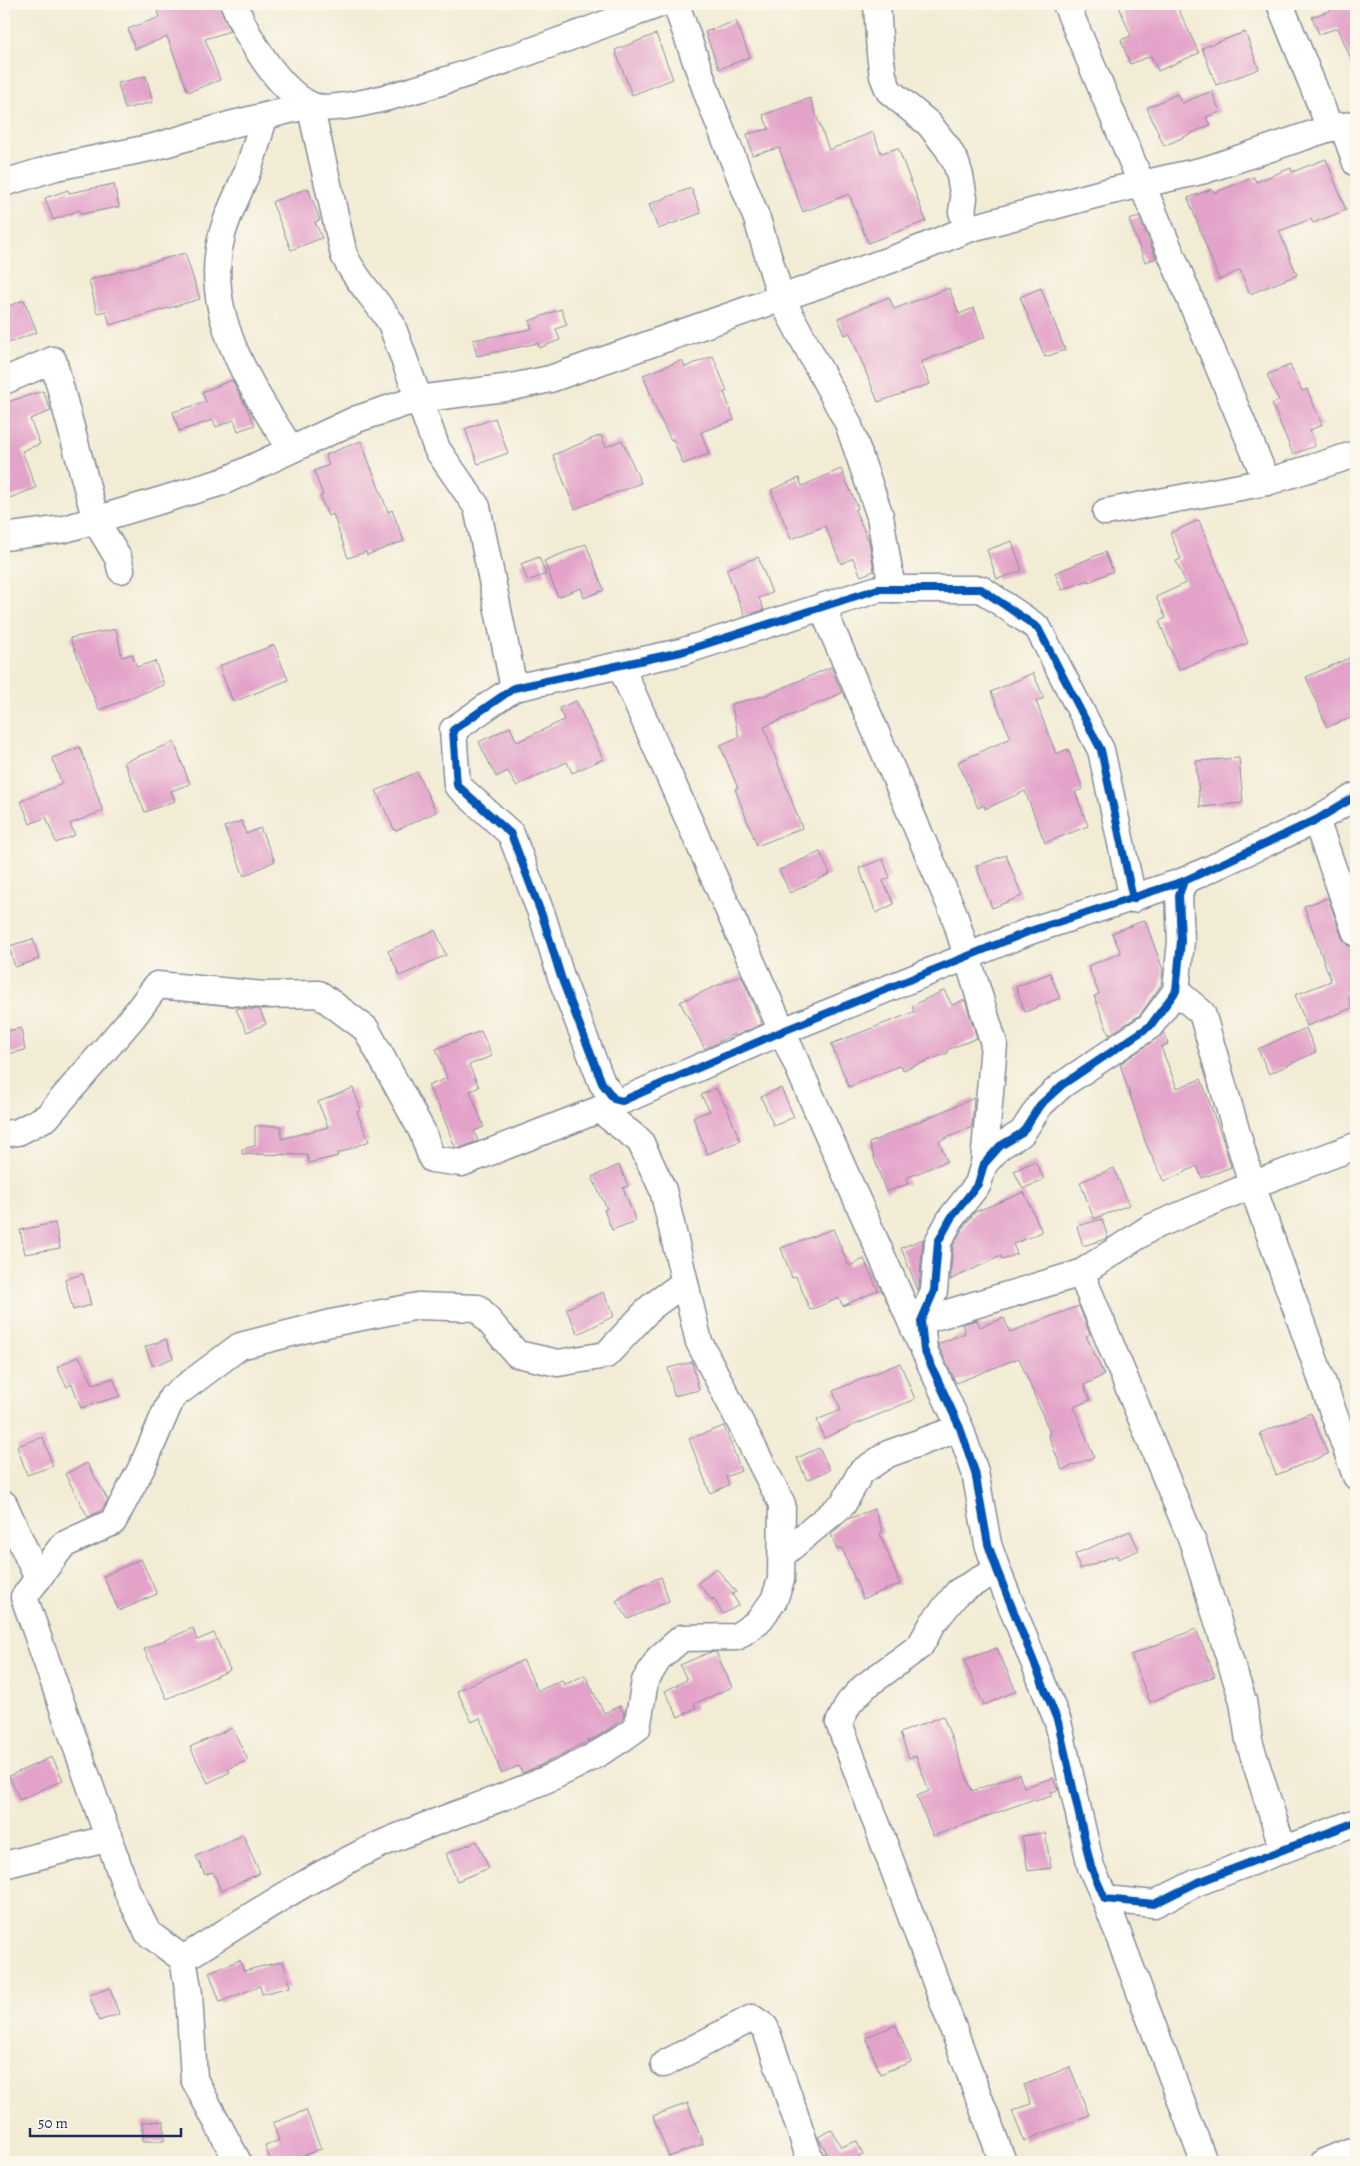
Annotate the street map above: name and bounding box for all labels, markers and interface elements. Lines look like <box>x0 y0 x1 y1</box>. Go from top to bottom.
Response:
scale bar <box>30 2106 181 2138</box>
text: 50 m <box>38 2113 68 2133</box>

